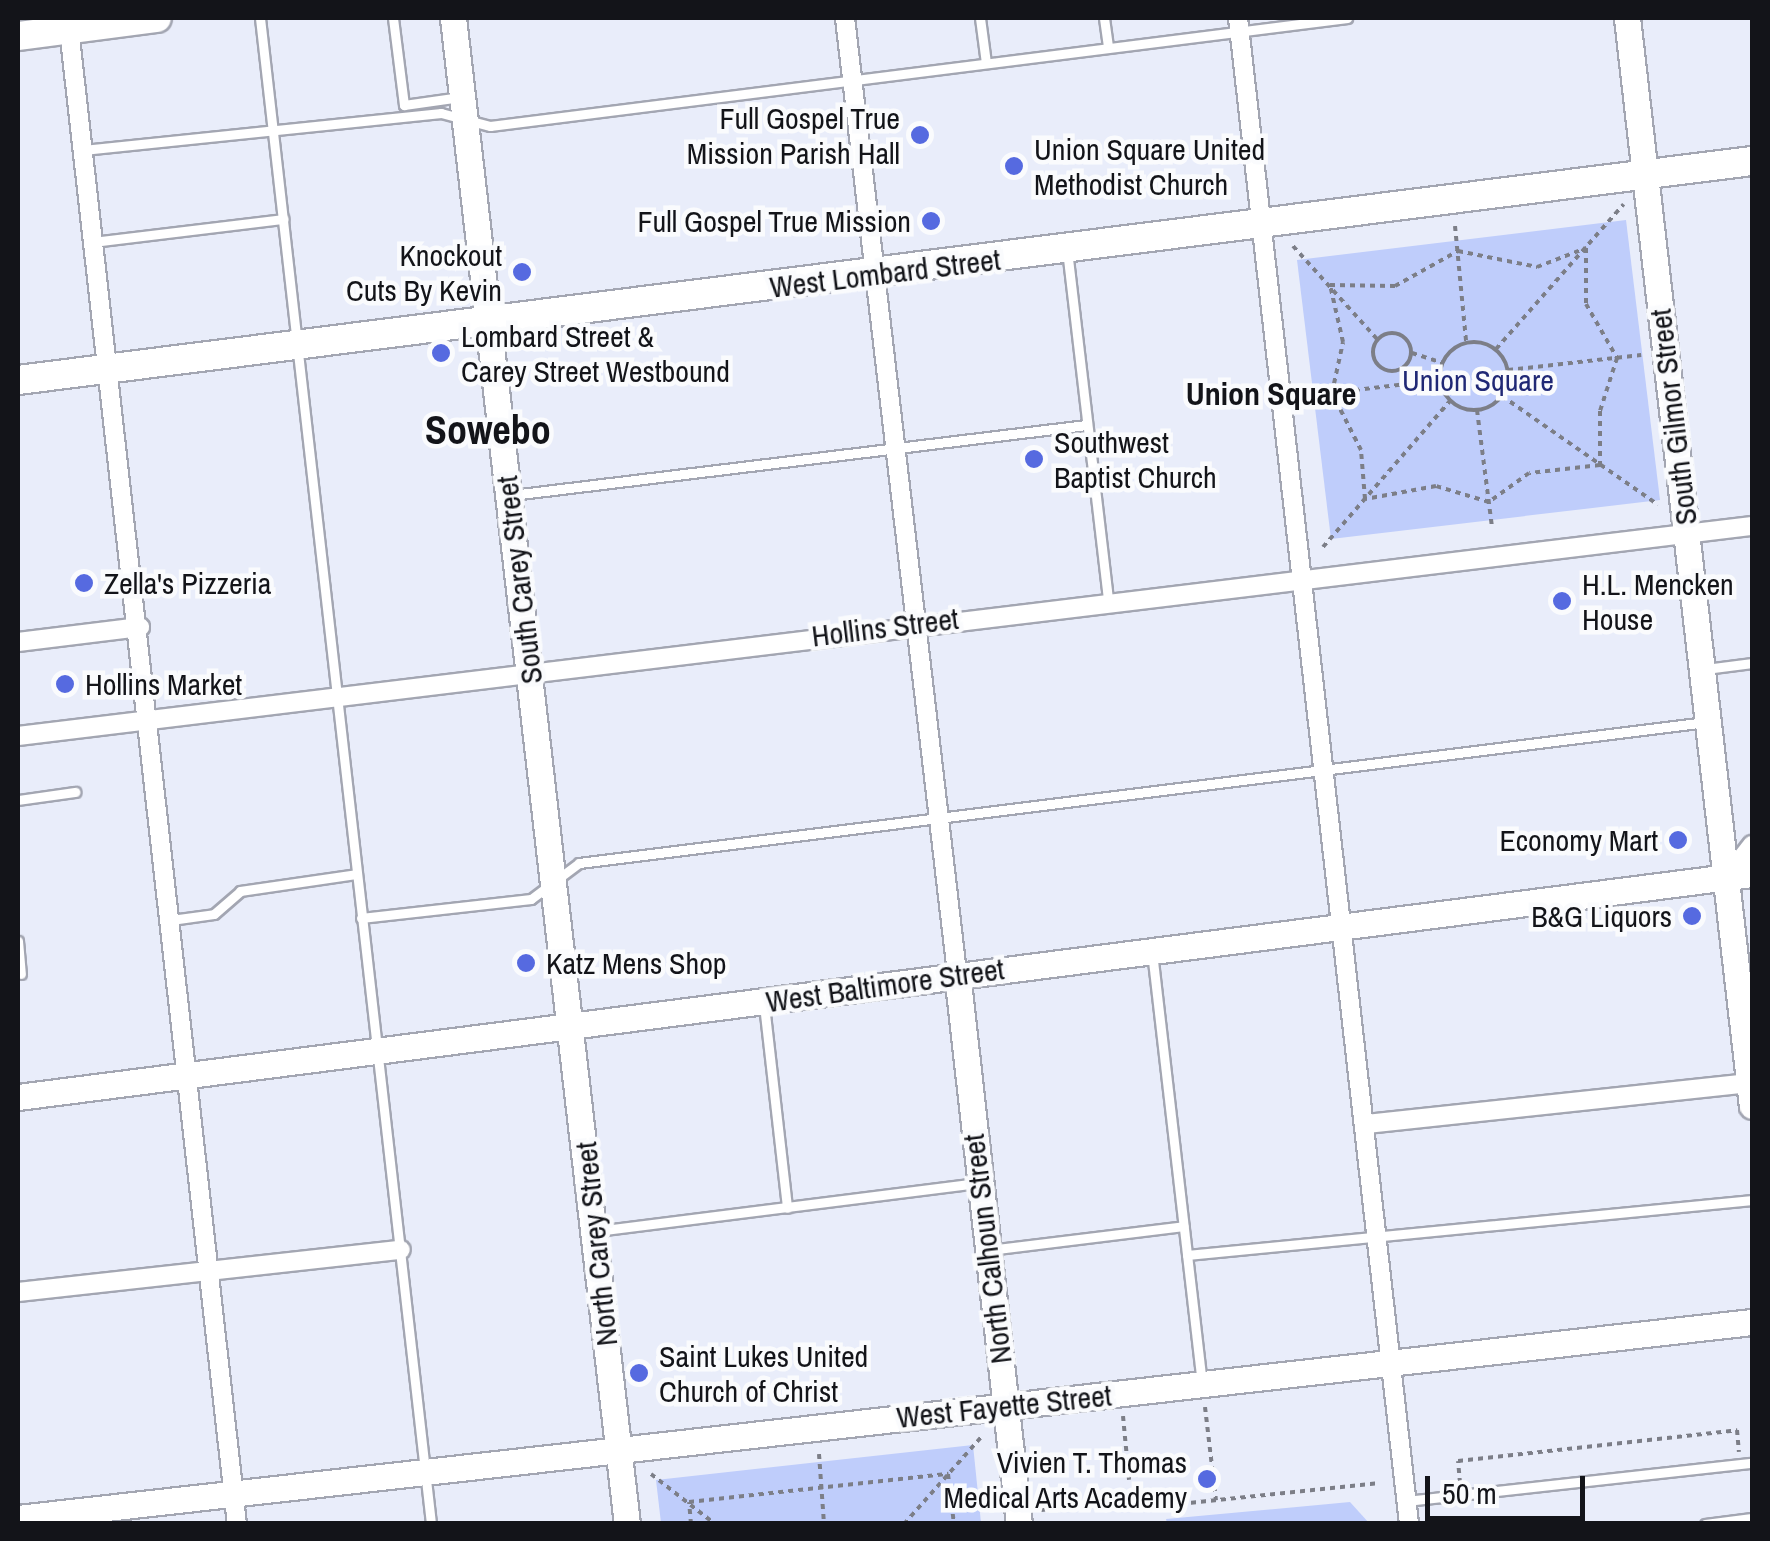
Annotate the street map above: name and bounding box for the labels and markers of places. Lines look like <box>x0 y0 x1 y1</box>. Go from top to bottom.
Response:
place label: Full Gospel True Mission Parish Hall <box>687 100 900 170</box>
marker: Full Gospel True Mission Parish Hall <box>909 124 931 146</box>
place label: Union Square United Methodist Church <box>1034 131 1265 202</box>
marker: Union Square United Methodist Church <box>1003 155 1025 177</box>
place label: Full Gospel True Mission <box>637 203 911 239</box>
marker: Full Gospel True Mission <box>920 210 942 232</box>
place label: Knockout Cuts By Kevin <box>346 237 502 308</box>
marker: Knockout Cuts By Kevin <box>511 261 533 283</box>
place label: Lombard Street & Carey Street Westbound <box>461 318 730 388</box>
marker: Lombard Street & Carey Street Westbound <box>430 342 452 364</box>
place label: Southwest Baptist Church <box>1054 424 1217 494</box>
marker: Southwest Baptist Church <box>1023 448 1045 470</box>
place label: Zella's Pizzeria <box>104 565 271 601</box>
place label: H.L. Mencken House <box>1582 566 1734 636</box>
marker: Zella's Pizzeria <box>73 572 95 594</box>
marker: H.L. Mencken House <box>1551 590 1573 612</box>
place label: Hollins Market <box>85 666 242 702</box>
marker: Hollins Market <box>54 673 76 695</box>
place label: Economy Mart <box>1499 822 1658 858</box>
marker: Economy Mart <box>1667 829 1689 851</box>
place label: B&G Liquors <box>1531 898 1672 934</box>
marker: B&G Liquors <box>1681 905 1703 927</box>
place label: Katz Mens Shop <box>546 945 727 981</box>
marker: Katz Mens Shop <box>515 952 537 974</box>
place label: Saint Lukes United Church of Christ <box>659 1338 868 1408</box>
marker: Saint Lukes United Church of Christ <box>628 1362 650 1384</box>
place label: Vivien T. Thomas Medical Arts Academy <box>941 1444 1187 1514</box>
marker: Vivien T. Thomas Medical Arts Academy <box>1196 1468 1218 1490</box>

